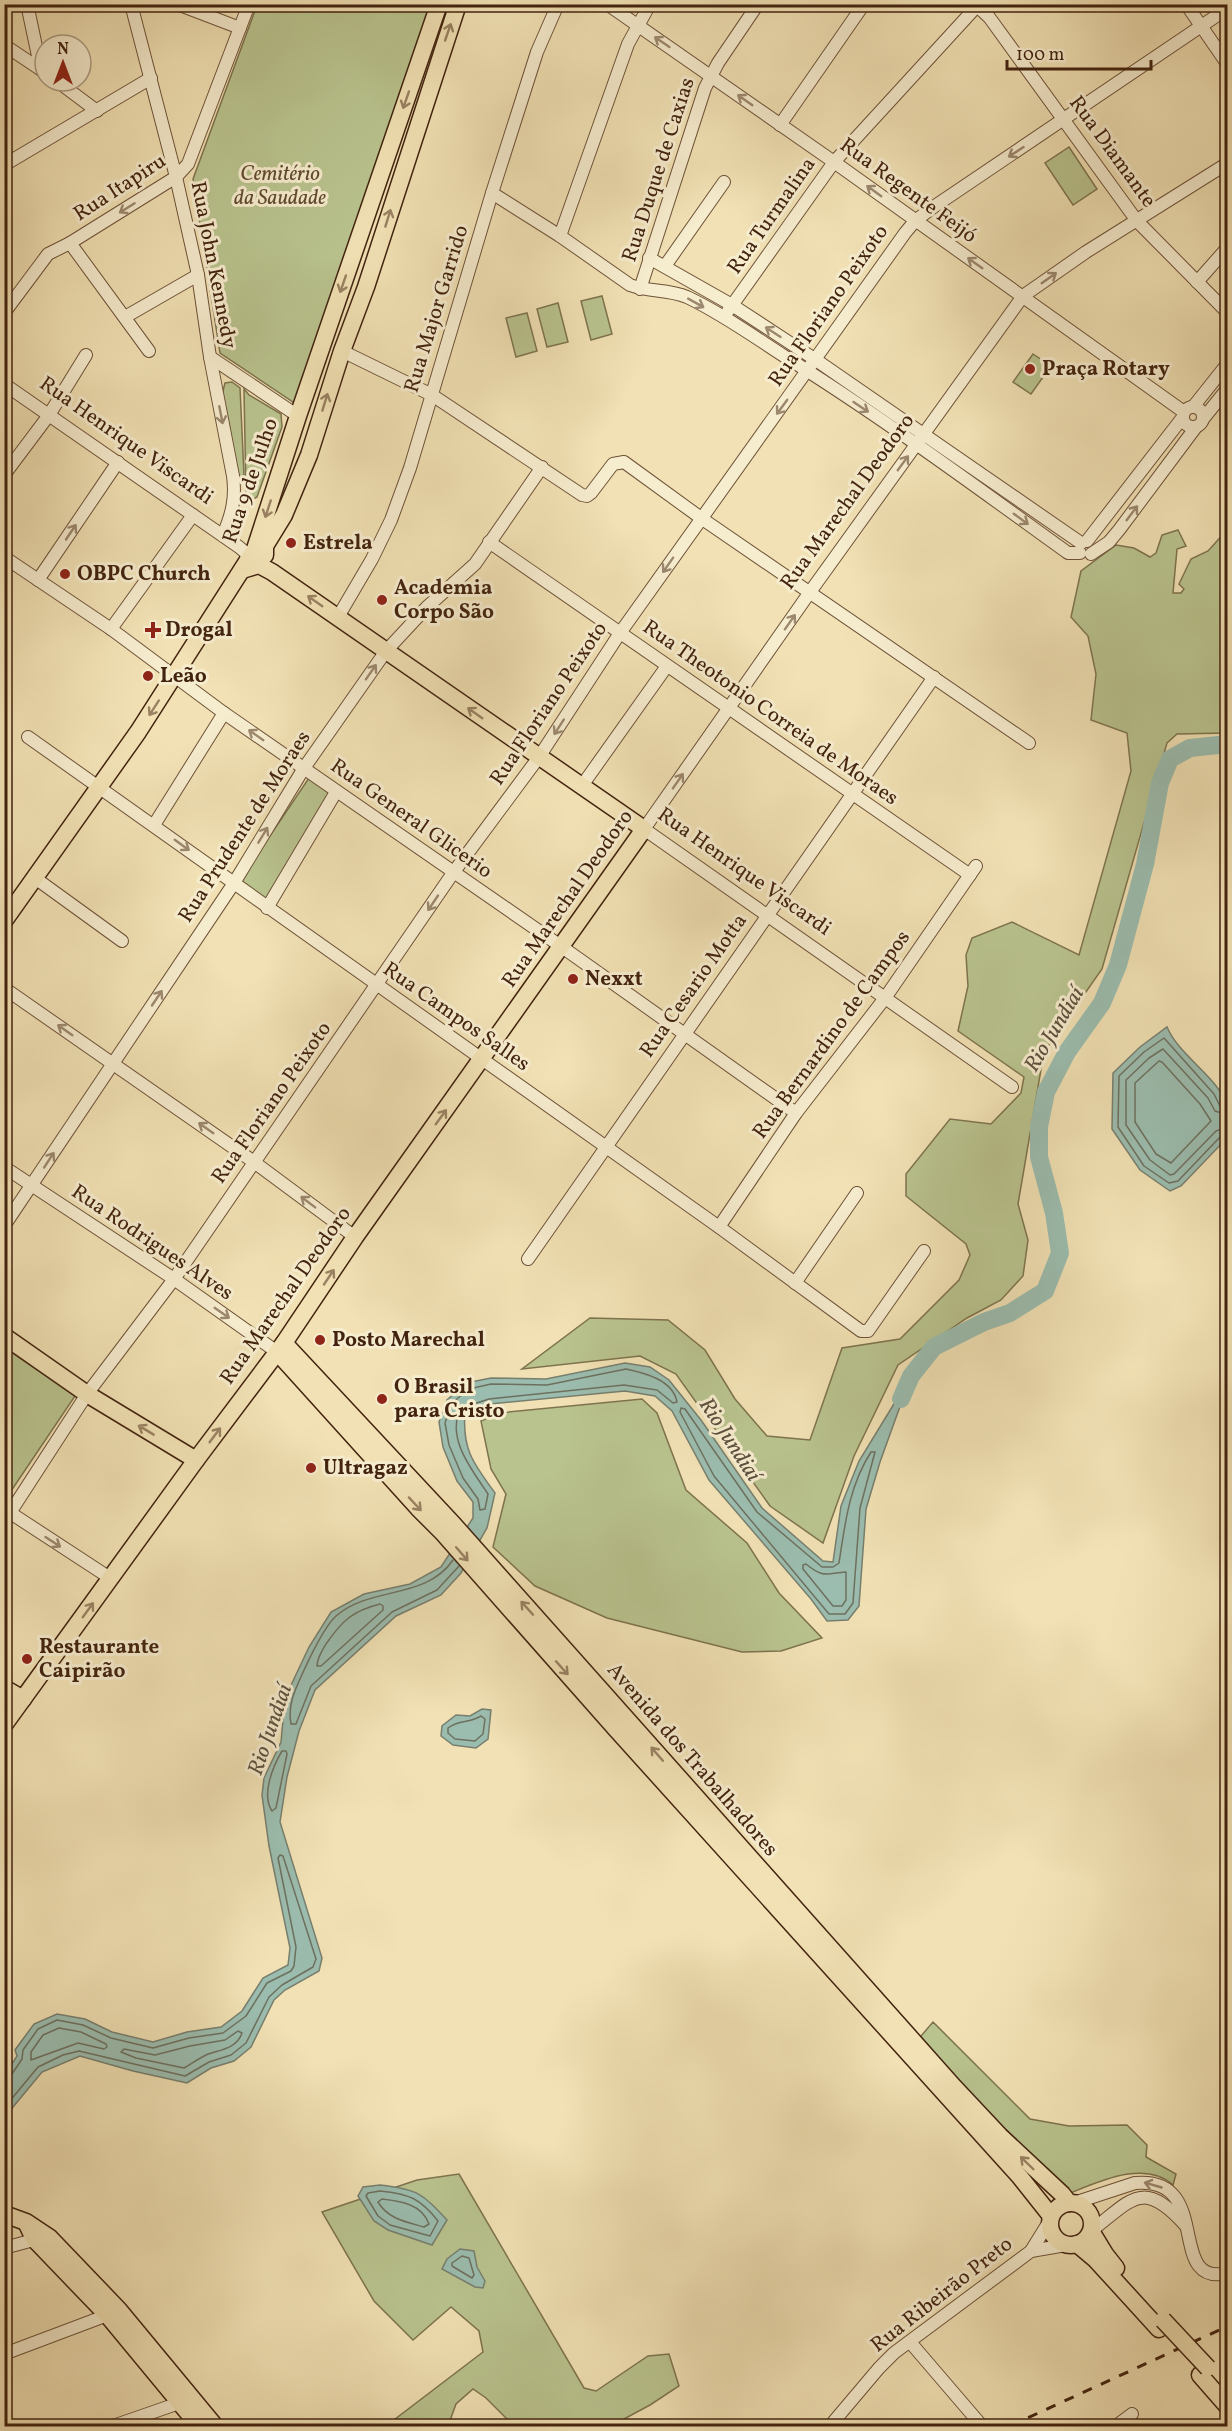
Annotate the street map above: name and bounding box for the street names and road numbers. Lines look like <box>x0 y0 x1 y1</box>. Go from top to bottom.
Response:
street label: Rua Duque de Caxias <box>616 74 702 266</box>
street label: Rua Diamante <box>1062 90 1162 214</box>
street label: Rua Regente Feijó <box>833 131 983 251</box>
street label: Rua Itapiru <box>68 147 172 229</box>
street label: Rua Turmalina <box>721 152 823 280</box>
street label: Rua John Kennedy <box>183 179 244 352</box>
street label: Rua Floriano Peixoto <box>762 219 896 393</box>
street label: Rua Major Garrido <box>398 222 476 396</box>
street label: Rua Henrique Viscardi <box>33 370 219 512</box>
street label: Rua Marechal Deodoro <box>774 408 922 596</box>
street label: Rua 9 de Julho <box>216 414 286 548</box>
street label: Rua Theotonio Correia de Moraes <box>636 613 904 813</box>
street label: Rua Floriano Peixoto <box>483 616 615 792</box>
street label: Rua Prudente de Moraes <box>172 725 318 929</box>
street label: Rua General Glicerio <box>324 752 498 886</box>
street label: Rua Henrique Viscardi <box>651 801 837 943</box>
street label: Rua Marechal Deodoro <box>495 804 641 994</box>
street label: Rua Cesario Motta <box>633 908 755 1064</box>
street label: Rua Bernardino de Campos <box>746 925 918 1145</box>
street label: Rua Campos Salles <box>377 955 535 1079</box>
street label: Rua Floriano Peixoto <box>205 1016 339 1190</box>
street label: Rua Rodrigues Alves <box>65 1178 239 1308</box>
street label: Rua Marechal Deodoro <box>213 1201 359 1391</box>
street label: Avenida dos Trabalhadores <box>600 1657 784 1863</box>
street label: Rua Ribeirão Preto <box>865 2230 1019 2360</box>

